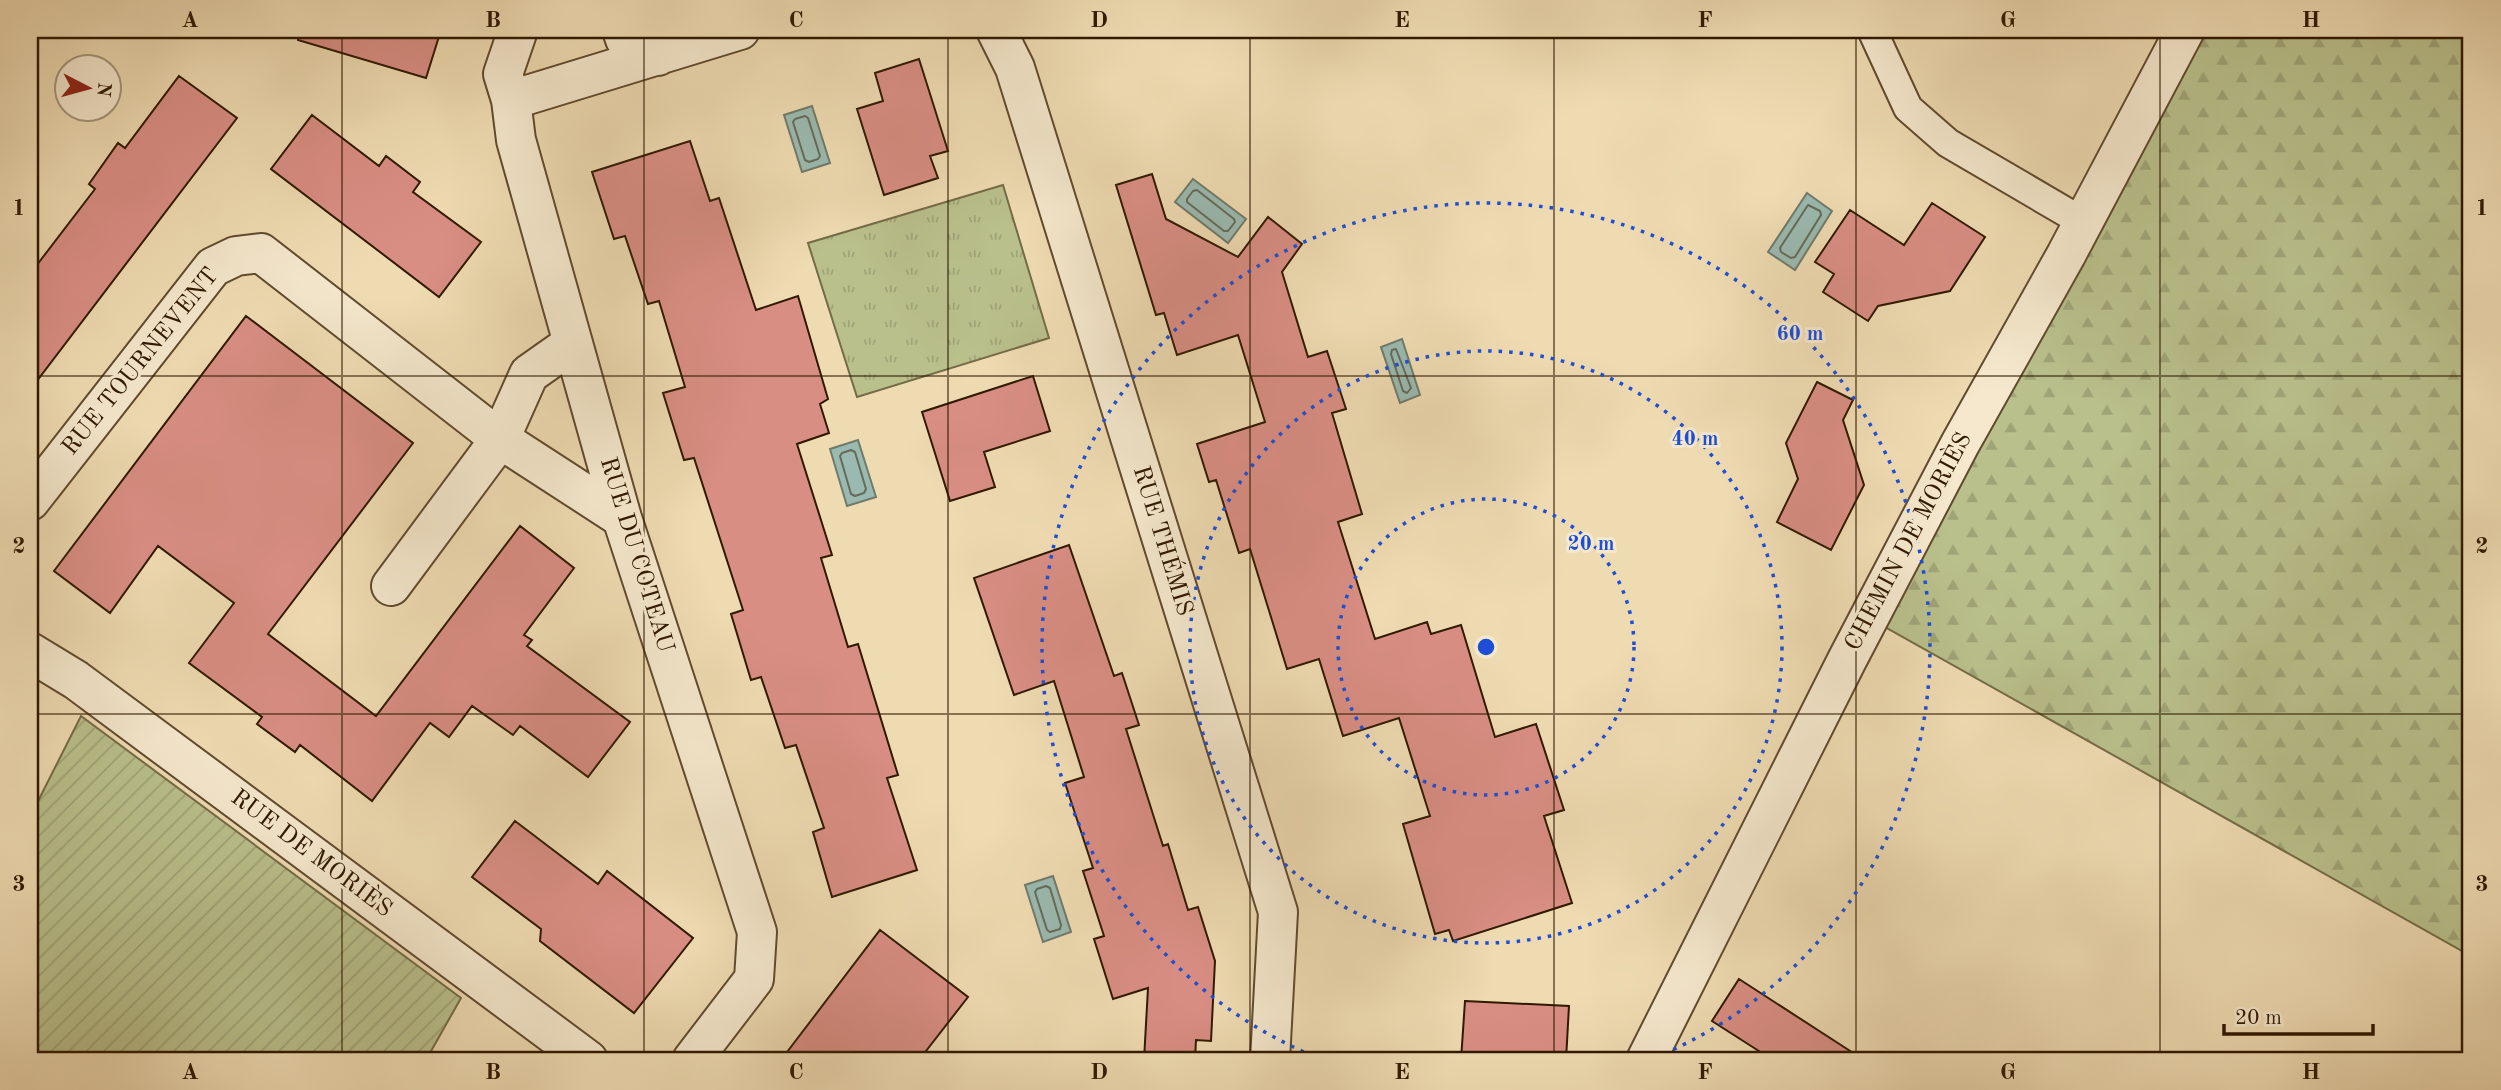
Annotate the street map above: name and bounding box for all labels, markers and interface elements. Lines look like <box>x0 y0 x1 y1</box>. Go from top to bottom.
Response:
text: A <box>181 9 199 32</box>
text: B <box>485 9 501 32</box>
text: C <box>788 9 804 32</box>
text: D <box>1090 9 1108 32</box>
text: E <box>1394 9 1410 32</box>
text: F <box>1697 9 1713 32</box>
text: G <box>2000 9 2016 32</box>
text: H <box>2302 9 2320 32</box>
north arrow <box>52 52 122 122</box>
text: N <box>92 81 113 98</box>
text: 1 <box>12 197 26 220</box>
text: 1 <box>2475 197 2489 220</box>
street label: RUE TOURNEVENT <box>58 264 224 460</box>
text: 60 m <box>1776 324 1824 345</box>
street label: CHEMIN DE MORIÈS <box>1838 427 1977 655</box>
text: 40 m <box>1671 429 1719 450</box>
street label: RUE DU COTEAU <box>595 454 677 656</box>
street label: RUE THÉMIS <box>1128 462 1200 619</box>
text: 20 m <box>1567 534 1615 555</box>
text: 2 <box>12 535 26 558</box>
text: 2 <box>2475 535 2489 558</box>
centre of rings <box>1474 635 1498 659</box>
street label: RUE DE MORIÈS <box>226 782 399 922</box>
text: 3 <box>12 873 26 896</box>
text: 3 <box>2475 873 2489 896</box>
scale bar <box>2224 992 2373 1036</box>
text: 20 m <box>2235 1008 2282 1029</box>
text: A <box>181 1061 199 1084</box>
text: B <box>485 1061 501 1084</box>
text: C <box>788 1061 804 1084</box>
text: D <box>1090 1061 1108 1084</box>
text: E <box>1394 1061 1410 1084</box>
text: F <box>1697 1061 1713 1084</box>
text: G <box>2000 1061 2016 1084</box>
text: H <box>2302 1061 2320 1084</box>

